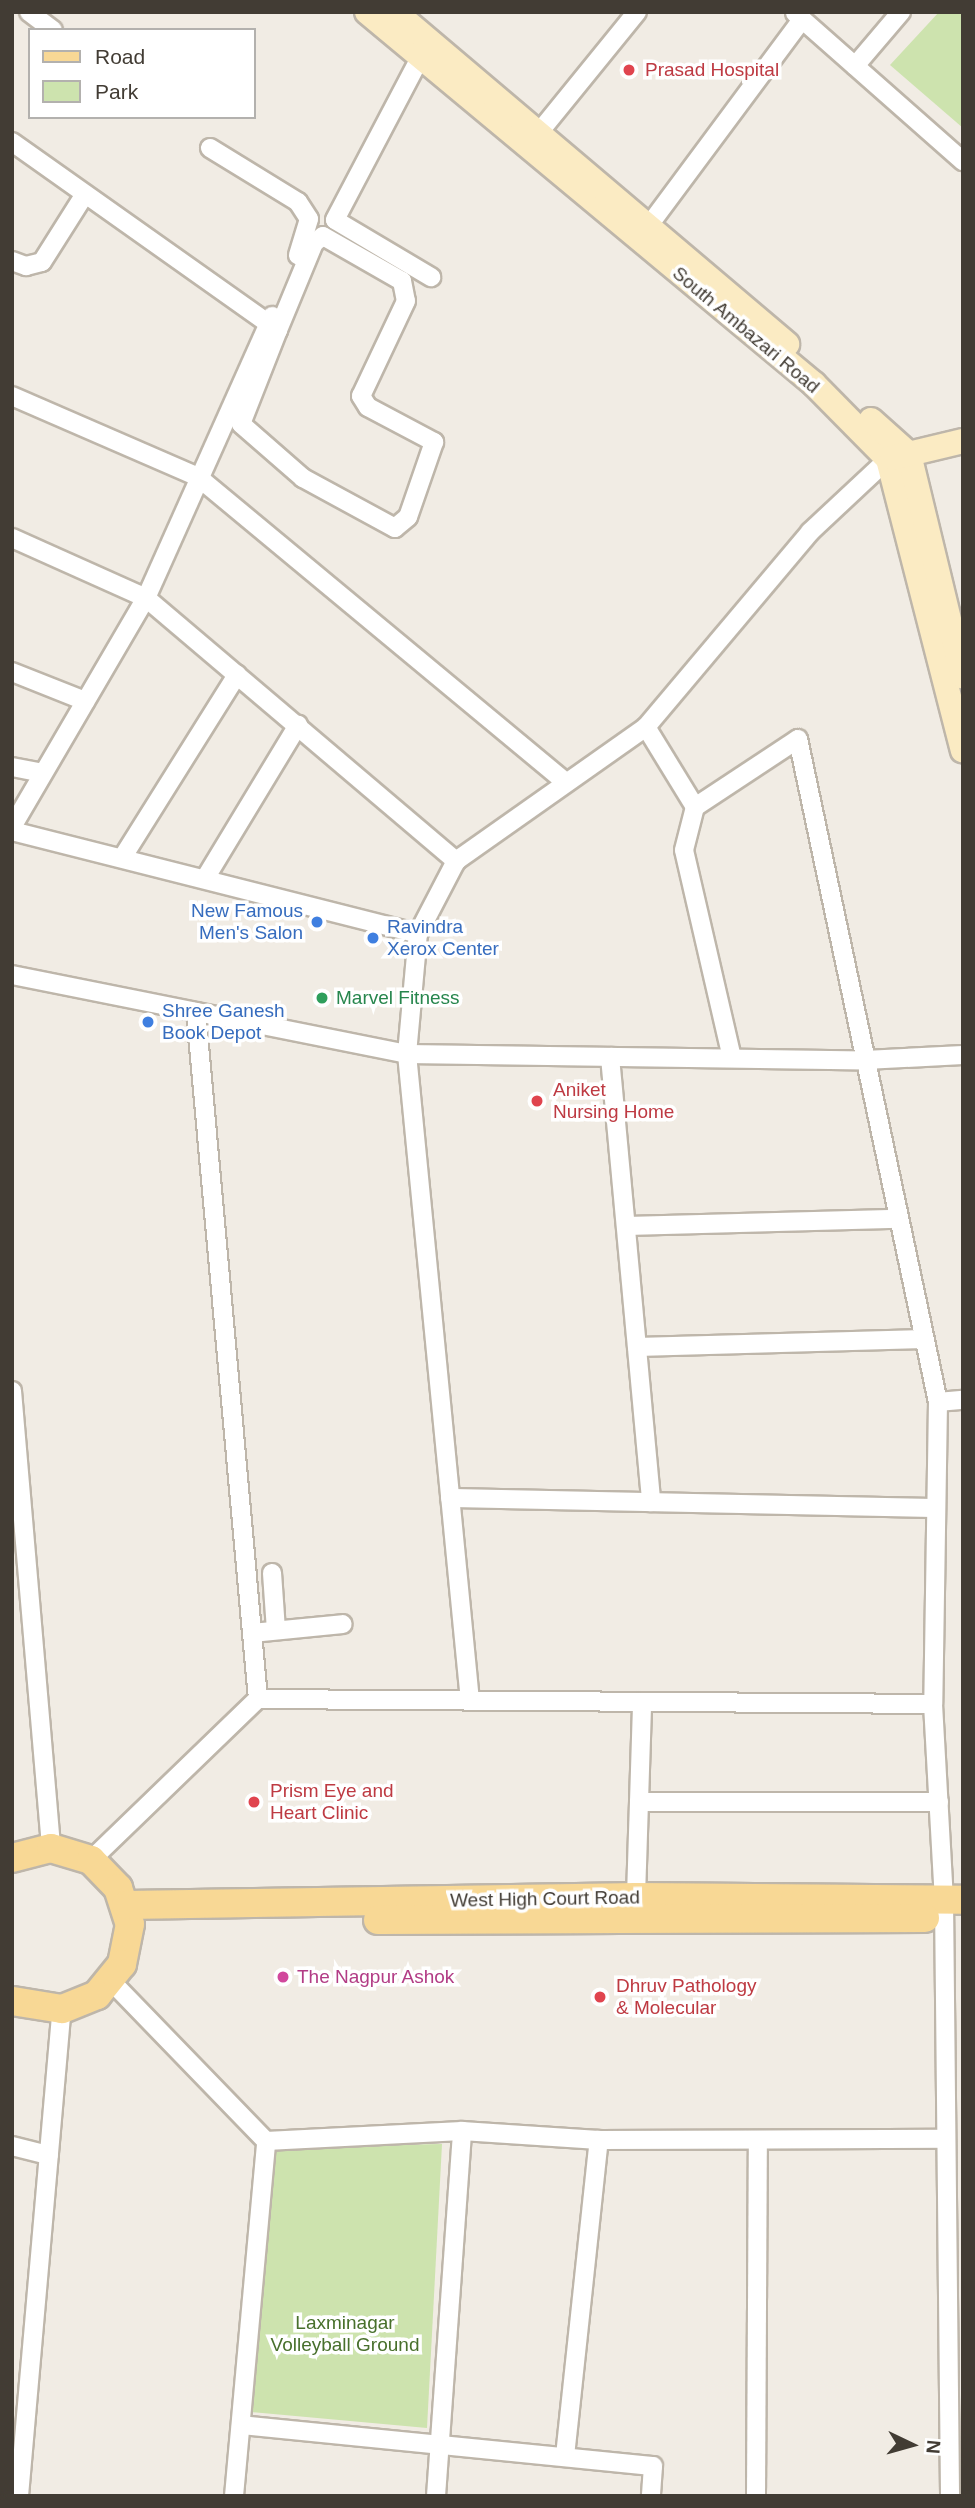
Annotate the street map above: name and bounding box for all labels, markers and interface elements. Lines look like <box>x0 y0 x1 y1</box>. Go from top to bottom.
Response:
legend <box>28 28 256 119</box>
text: Road <box>95 45 145 68</box>
place label: Prasad Hospital <box>645 59 779 81</box>
marker: Prasad Hospital <box>619 60 639 80</box>
text: Park <box>95 80 138 103</box>
street label: South Ambazari Road <box>667 262 825 398</box>
place label: New Famous Men's Salon <box>191 900 303 944</box>
marker: New Famous Men's Salon <box>309 914 325 930</box>
place label: Ravindra Xerox Center <box>387 916 499 960</box>
marker: Ravindra Xerox Center <box>365 930 381 946</box>
place label: Marvel Fitness <box>336 987 460 1009</box>
marker: Marvel Fitness <box>314 990 330 1006</box>
place label: Shree Ganesh Book Depot <box>162 1000 285 1044</box>
marker: Shree Ganesh Book Depot <box>140 1014 156 1030</box>
place label: Aniket Nursing Home <box>553 1079 674 1123</box>
marker: Aniket Nursing Home <box>527 1091 547 1111</box>
place label: Prism Eye and Heart Clinic <box>270 1780 394 1824</box>
marker: Prism Eye and Heart Clinic <box>244 1792 264 1812</box>
street label: West High Court Road <box>450 1886 640 1912</box>
place label: The Nagpur Ashok <box>297 1966 455 1988</box>
marker: The Nagpur Ashok <box>275 1969 291 1985</box>
place label: Dhruv Pathology & Molecular <box>616 1975 756 2019</box>
marker: Dhruv Pathology & Molecular <box>590 1987 610 2007</box>
park label: Laxminagar Volleyball Ground <box>271 2312 419 2356</box>
north arrow <box>877 2410 947 2480</box>
text: N <box>922 2439 944 2455</box>

